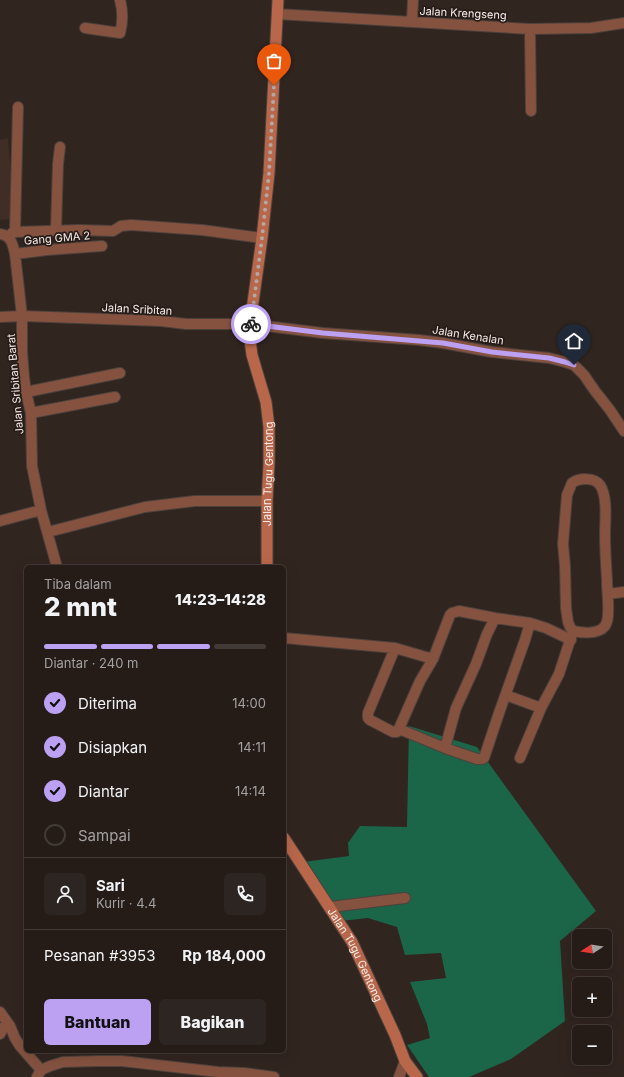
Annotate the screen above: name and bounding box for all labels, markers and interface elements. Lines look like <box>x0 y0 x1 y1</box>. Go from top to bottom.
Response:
street label: Jalan Krengseng <box>419 4 507 22</box>
pin <box>257 44 291 85</box>
icon: bag <box>263 50 285 72</box>
street label: Gang GMA 2 <box>23 228 91 248</box>
street label: Jalan Sribitan <box>101 300 173 318</box>
courier <box>231 304 271 344</box>
icon: bike <box>240 313 262 335</box>
street label: Jalan Kenalan <box>431 322 505 348</box>
pin <box>557 324 591 365</box>
icon: home <box>563 330 585 352</box>
street label: Jalan Sribitan Barat <box>4 333 26 435</box>
street label: Jalan Tugu Gentong <box>260 421 276 526</box>
text: Tiba dalam <box>44 576 112 592</box>
text: 14:23–14:28 <box>175 590 266 609</box>
text: 2 mnt <box>44 591 117 622</box>
text: Diantar · 240 m <box>44 655 138 671</box>
icon: check <box>44 692 66 714</box>
text: Diterima <box>78 694 137 713</box>
text: 14:00 <box>232 695 266 711</box>
icon: check <box>44 736 66 758</box>
text: Disiapkan <box>78 738 147 757</box>
text: 14:11 <box>238 739 266 755</box>
icon: check <box>44 780 66 802</box>
text: Diantar <box>78 782 129 801</box>
text: 14:14 <box>235 783 266 799</box>
text: Sampai <box>78 826 131 845</box>
button: person <box>44 873 86 915</box>
button: phone <box>224 873 266 915</box>
text: Sari <box>96 876 125 895</box>
text: Kurir · 4.4 <box>96 895 156 911</box>
street label: Jalan Tugu Gentong <box>324 905 386 1004</box>
north arrow <box>572 929 612 969</box>
map controls <box>572 929 612 1065</box>
text: Pesanan #3953 <box>44 946 155 965</box>
text: Rp 184,000 <box>182 946 266 965</box>
button: + <box>572 977 612 1017</box>
button: Bantuan <box>44 999 151 1045</box>
button: Bagikan <box>159 999 266 1045</box>
button: − <box>572 1025 612 1065</box>

